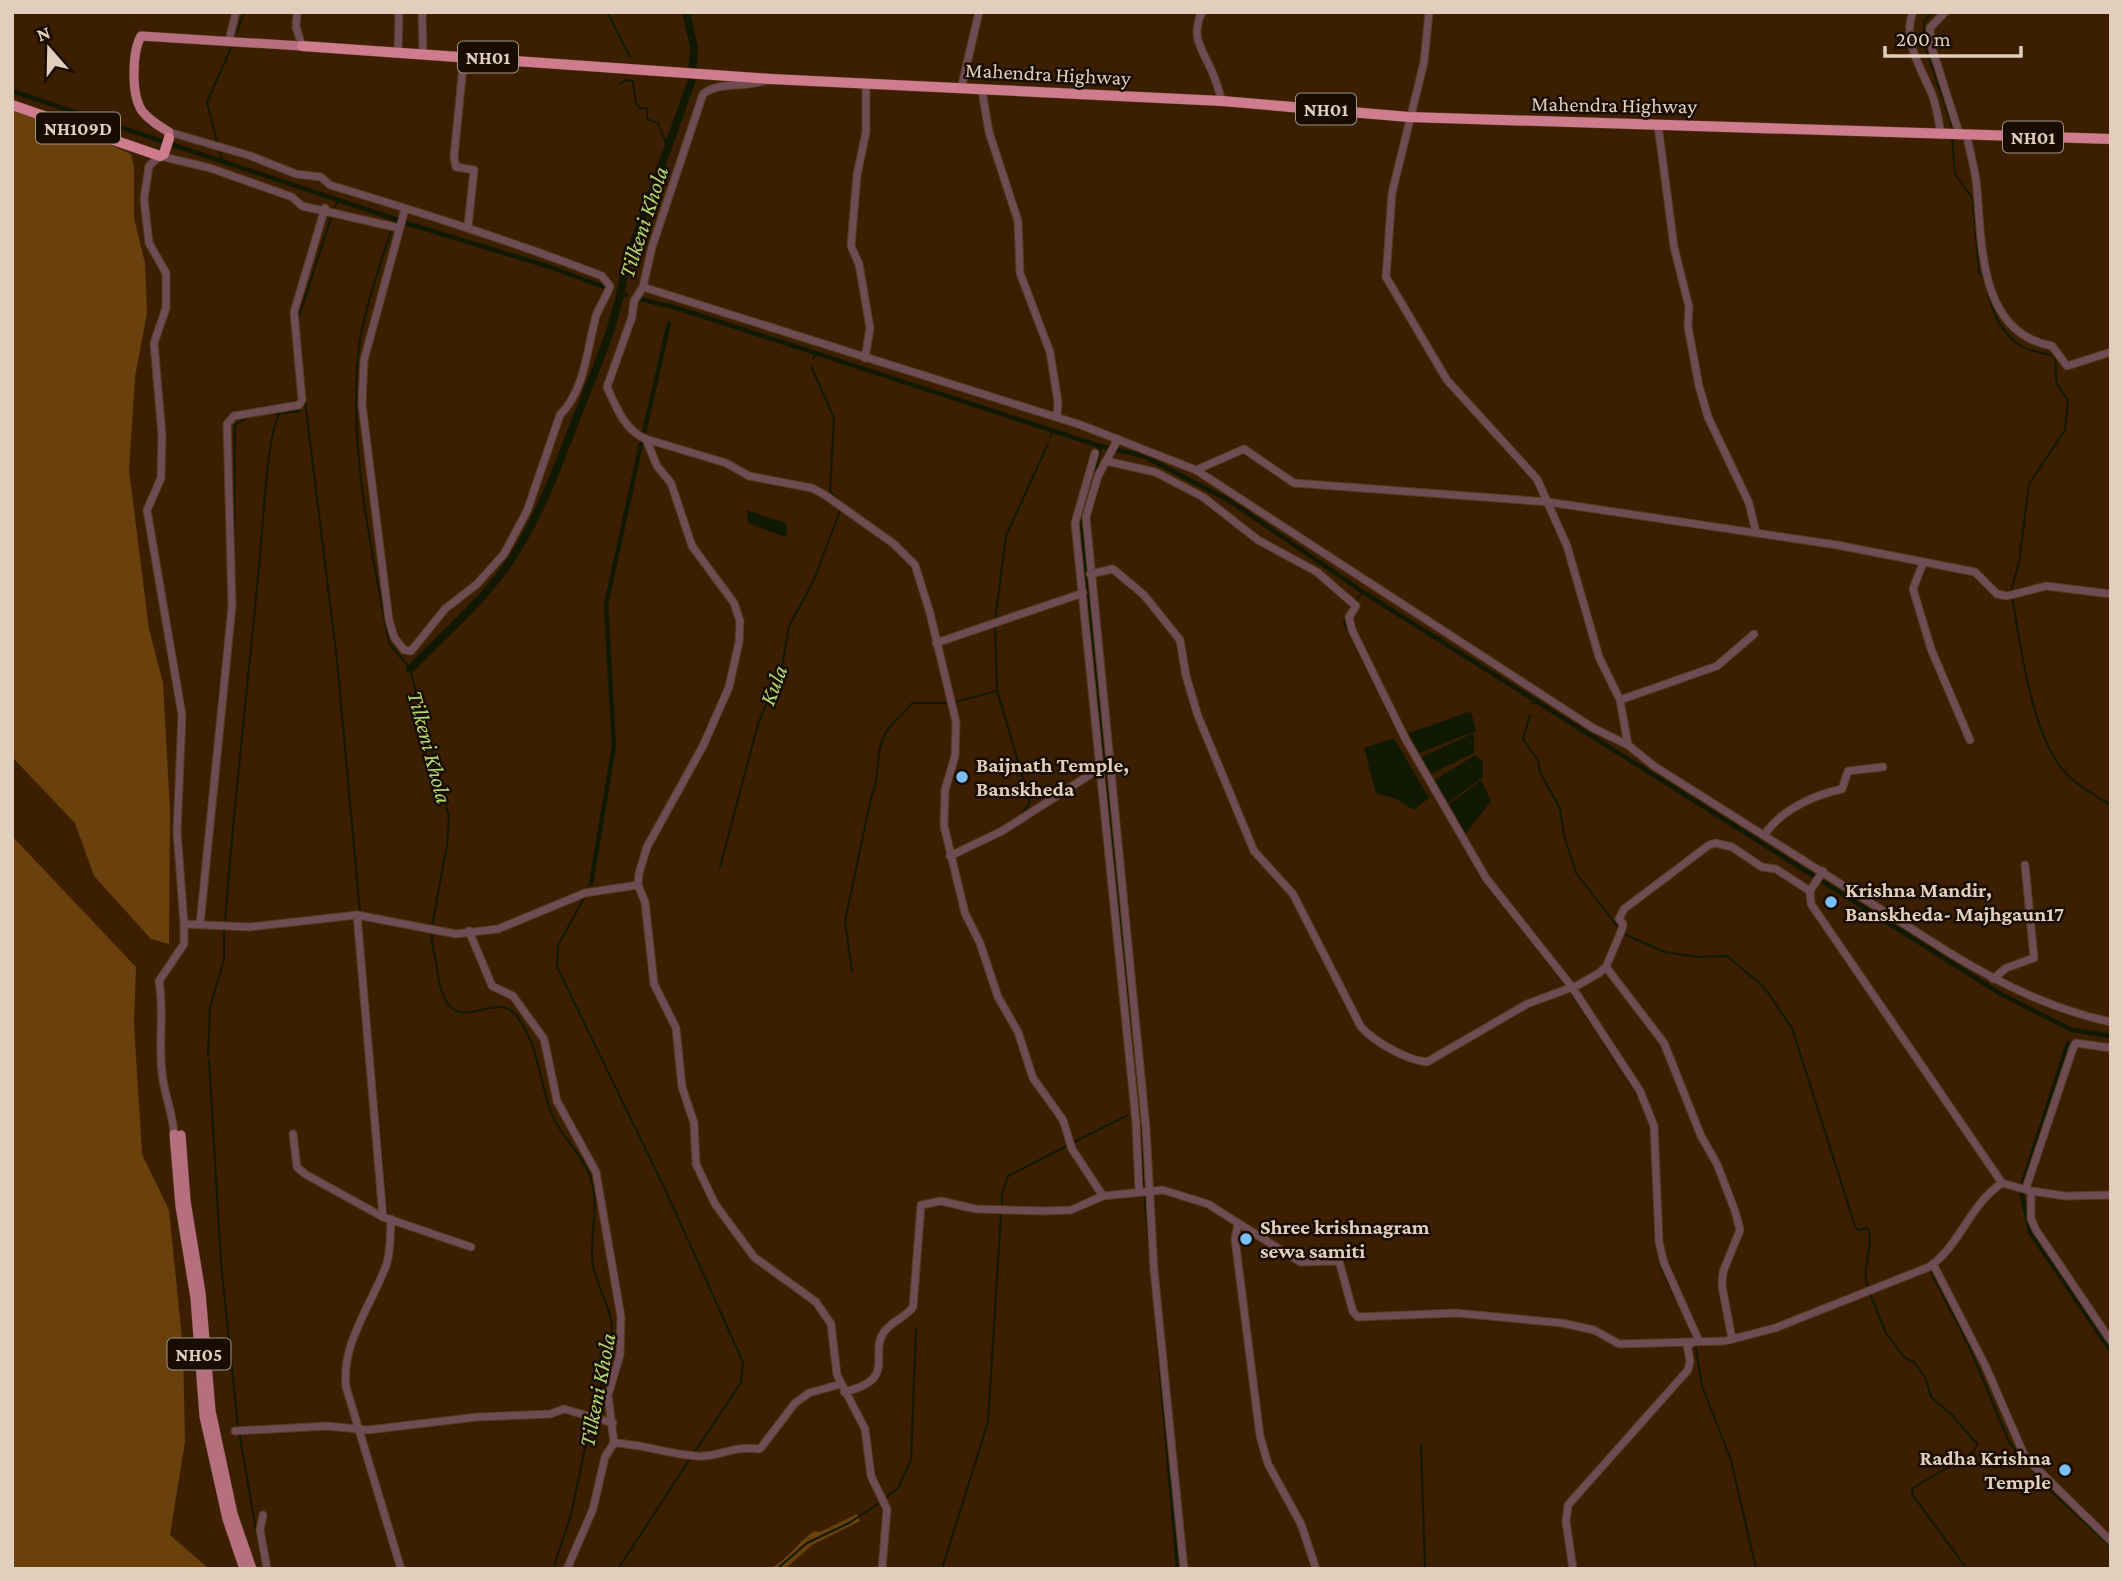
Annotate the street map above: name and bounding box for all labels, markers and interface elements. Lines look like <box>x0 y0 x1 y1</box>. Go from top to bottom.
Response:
north arrow <box>14 14 84 84</box>
scale bar <box>1885 14 2022 58</box>
text: N <box>34 21 53 46</box>
text: 200 m <box>1896 27 1951 51</box>
road number: NH01 <box>458 41 518 72</box>
street label: Mahendra Highway <box>964 58 1132 90</box>
street label: Mahendra Highway <box>1531 92 1697 118</box>
road number: NH01 <box>1296 94 1356 124</box>
road number: NH109D <box>36 112 120 144</box>
road number: NH01 <box>2003 122 2063 153</box>
water label: Tilkeni Khola <box>613 163 673 281</box>
water label: Kula <box>754 661 793 709</box>
water label: Tilkeni Khola <box>402 688 458 806</box>
place label: Baijnath Temple, Banskheda <box>976 753 1129 801</box>
marker: Baijnath Temple, Banskheda <box>954 769 970 785</box>
place label: Krishna Mandir, Banskheda- Majhgaun17 <box>1845 878 2064 926</box>
marker: Krishna Mandir, Banskheda- Majhgaun17 <box>1823 894 1839 910</box>
place label: Shree krishnagram sewa samiti <box>1260 1215 1430 1263</box>
marker: Shree krishnagram sewa samiti <box>1238 1231 1254 1247</box>
water label: Tilkeni Khola <box>573 1331 621 1449</box>
road number: NH05 <box>168 1338 230 1370</box>
place label: Radha Krishna Temple <box>1920 1446 2052 1494</box>
marker: Radha Krishna Temple <box>2057 1462 2073 1478</box>

